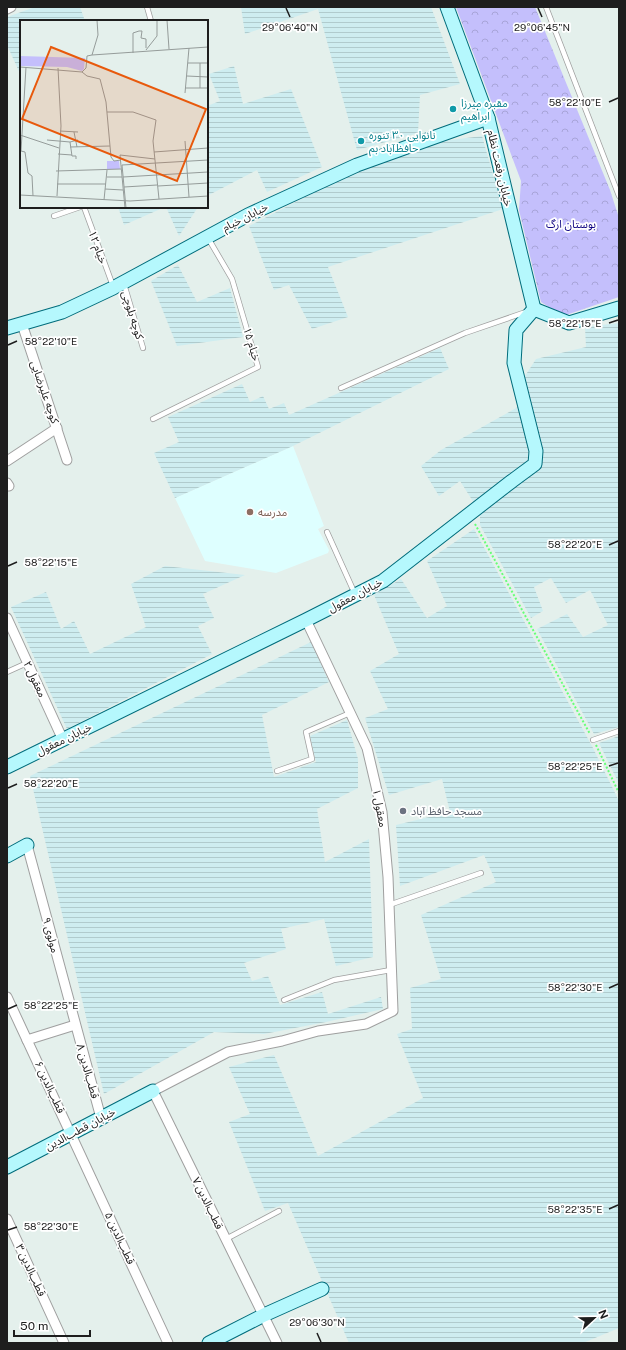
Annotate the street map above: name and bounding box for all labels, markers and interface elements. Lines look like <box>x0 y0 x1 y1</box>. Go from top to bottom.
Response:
inset map <box>20 20 208 208</box>
text: 29°06'40"N <box>262 21 318 33</box>
text: 29°06'45"N <box>514 21 570 33</box>
text: 58°22'10"E <box>549 96 601 108</box>
place label: مقبره میرزا ابراهیم <box>461 97 508 125</box>
marker: مقبره میرزا ابراهیم <box>448 104 458 114</box>
street label: خیابان رفعت نظام <box>483 128 515 209</box>
place label: نانوایی ۳۰ تنوره حافظ‌آباد بم <box>369 129 436 157</box>
marker: نانوایی ۳۰ تنوره حافظ‌آباد بم <box>356 136 366 146</box>
street label: خیابان خیام <box>220 200 271 235</box>
park label: بوستان ارگ <box>546 218 596 231</box>
street label: خیام ۱۲ <box>85 229 110 266</box>
street label: کوچه بلوچی <box>118 289 146 342</box>
text: 58°22'15"E <box>549 317 601 329</box>
street label: خیام ۱۵ <box>239 326 263 363</box>
text: 58°22'10"E <box>25 335 77 347</box>
street label: کوچه علیرضایی <box>27 359 62 426</box>
place label: مدرسه <box>258 506 288 519</box>
marker: مدرسه <box>245 507 255 517</box>
text: 58°22'20"E <box>548 538 602 550</box>
text: 58°22'15"E <box>25 556 77 568</box>
street label: خیابان معقول <box>326 575 385 615</box>
street label: معقول ۲ <box>20 659 49 700</box>
street label: خیابان معقول <box>34 720 94 758</box>
text: 58°22'25"E <box>548 760 602 772</box>
text: 58°22'20"E <box>24 777 78 789</box>
street label: معقول ۱ <box>370 788 389 829</box>
place label: مسجد حافظ آباد <box>411 805 482 818</box>
marker: مسجد حافظ آباد <box>398 806 408 816</box>
street label: مولوی ۹ <box>40 916 62 955</box>
text: 58°22'30"E <box>548 981 602 993</box>
text: 58°22'25"E <box>24 999 78 1011</box>
street label: قطب‌الدین ۸ <box>73 1042 102 1100</box>
street label: قطب‌الدین ۶ <box>32 1059 67 1116</box>
street label: خیابان قطب‌الدین <box>43 1105 118 1154</box>
street label: قطب‌الدین ۷ <box>189 1175 226 1232</box>
text: 58°22'35"E <box>547 1203 603 1215</box>
street label: قطب‌الدین ۵ <box>102 1210 137 1267</box>
text: 58°22'30"E <box>24 1220 78 1232</box>
street label: قطب‌الدین ۳ <box>13 1242 48 1299</box>
north arrow <box>574 1298 614 1338</box>
text: N <box>596 1308 610 1320</box>
scale bar <box>14 1312 90 1338</box>
text: 29°06'30"N <box>289 1316 345 1328</box>
text: 50 m <box>20 1319 48 1333</box>

